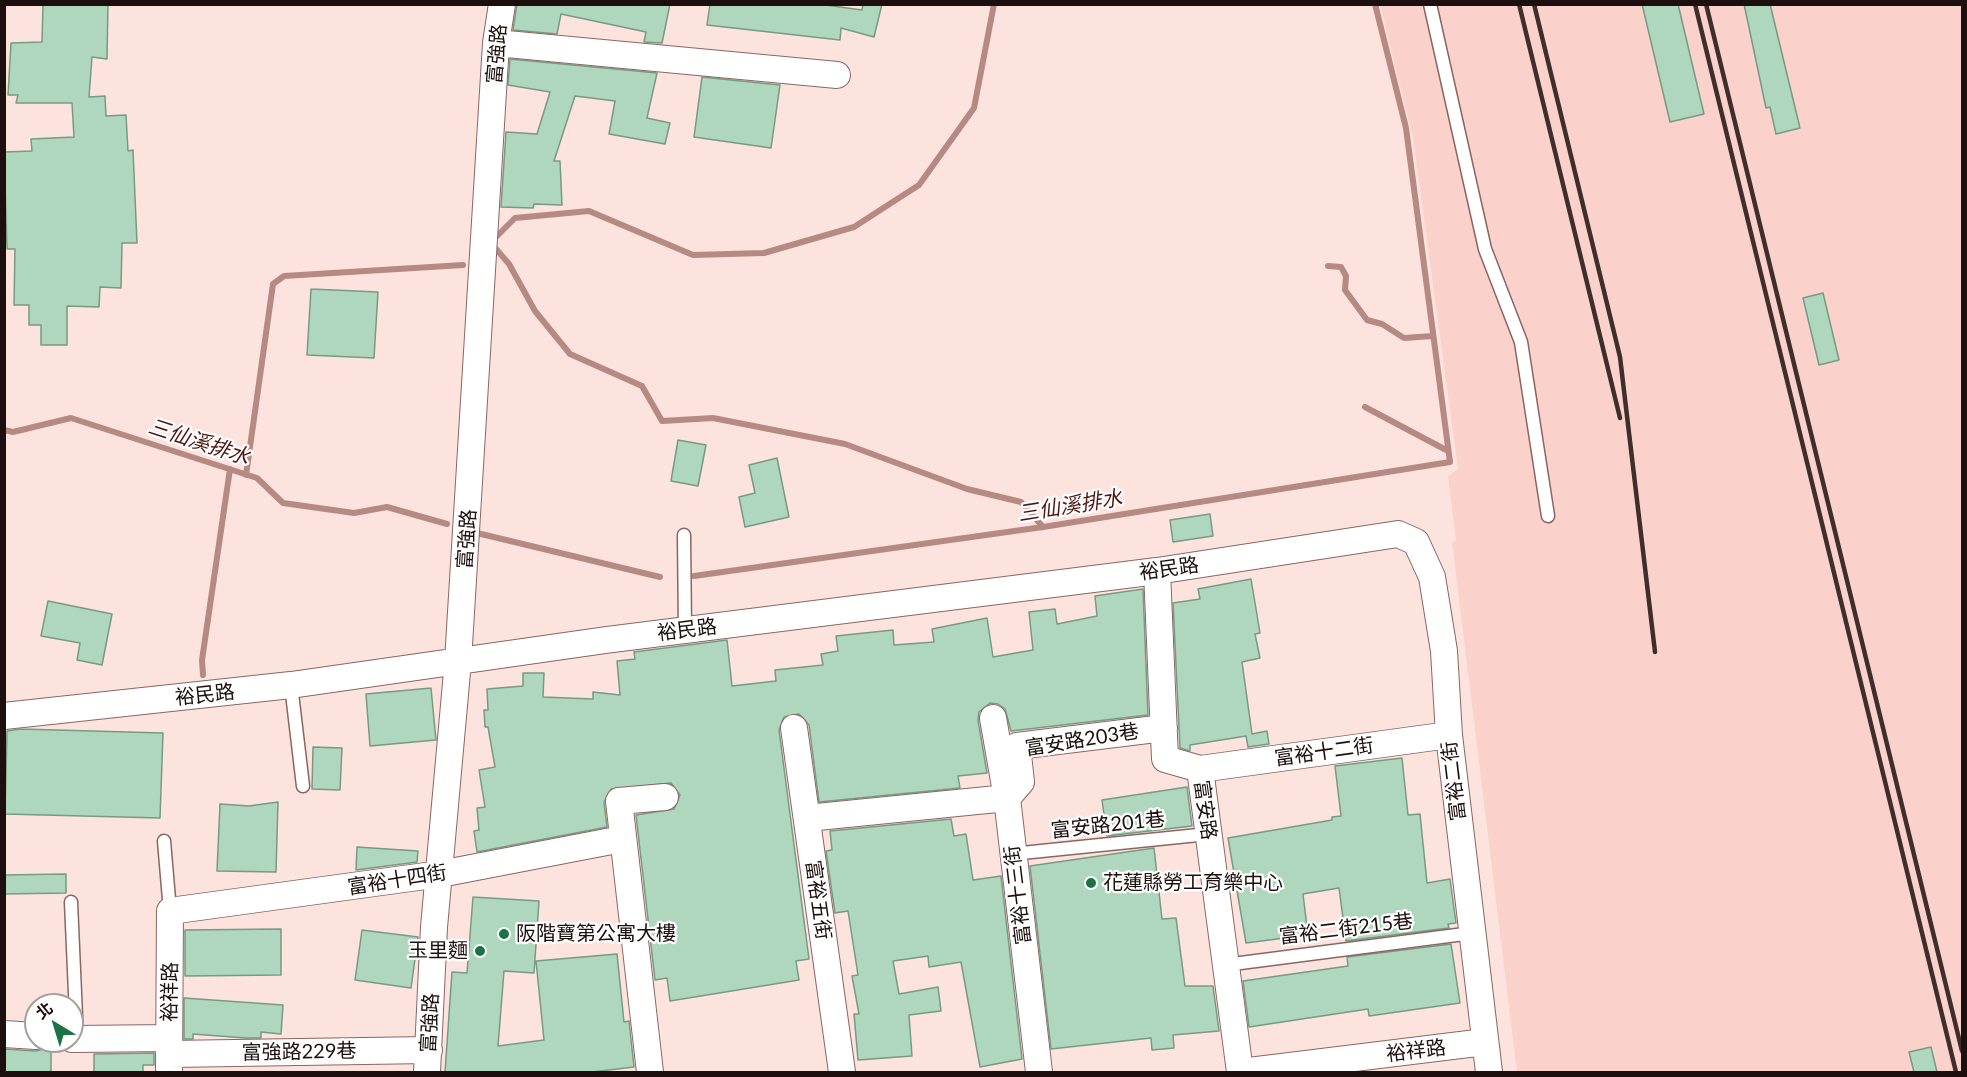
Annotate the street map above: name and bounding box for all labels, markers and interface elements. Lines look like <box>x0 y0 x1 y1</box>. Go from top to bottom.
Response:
street label: 富強路 <box>482 23 512 85</box>
water label: 三仙溪排水 <box>145 414 253 470</box>
water label: 三仙溪排水 <box>1016 485 1124 527</box>
street label: 富強路 <box>453 508 481 570</box>
street label: 裕民路 <box>1138 553 1200 585</box>
street label: 裕民路 <box>656 614 718 646</box>
street label: 裕民路 <box>174 680 236 710</box>
street label: 富安路203巷 <box>1023 719 1141 761</box>
street label: 富裕十二街 <box>1273 733 1375 771</box>
street label: 富裕二街 <box>1437 740 1471 822</box>
street label: 富安路 <box>1189 779 1221 841</box>
street label: 富安路201巷 <box>1050 807 1166 843</box>
street label: 富裕十三街 <box>1000 844 1036 946</box>
street label: 富裕五街 <box>801 859 835 941</box>
street label: 富裕十四街 <box>346 860 448 900</box>
place label: 花蓮縣勞工育樂中心 <box>1103 871 1283 895</box>
marker: 花蓮縣勞工育樂中心 <box>1084 876 1098 890</box>
street label: 富裕二街215巷 <box>1278 909 1414 949</box>
place label: 阪階寶第公寓大樓 <box>516 922 676 946</box>
marker: 阪階寶第公寓大樓 <box>497 927 511 941</box>
place label: 玉里麵 <box>408 939 468 963</box>
marker: 玉里麵 <box>473 944 487 958</box>
street label: 裕祥路 <box>157 962 183 1022</box>
street label: 富強路 <box>416 992 444 1054</box>
north arrow <box>24 993 84 1053</box>
text: 北 <box>32 998 56 1022</box>
street label: 裕祥路 <box>1385 1035 1447 1067</box>
street label: 富強路229巷 <box>241 1039 357 1065</box>

